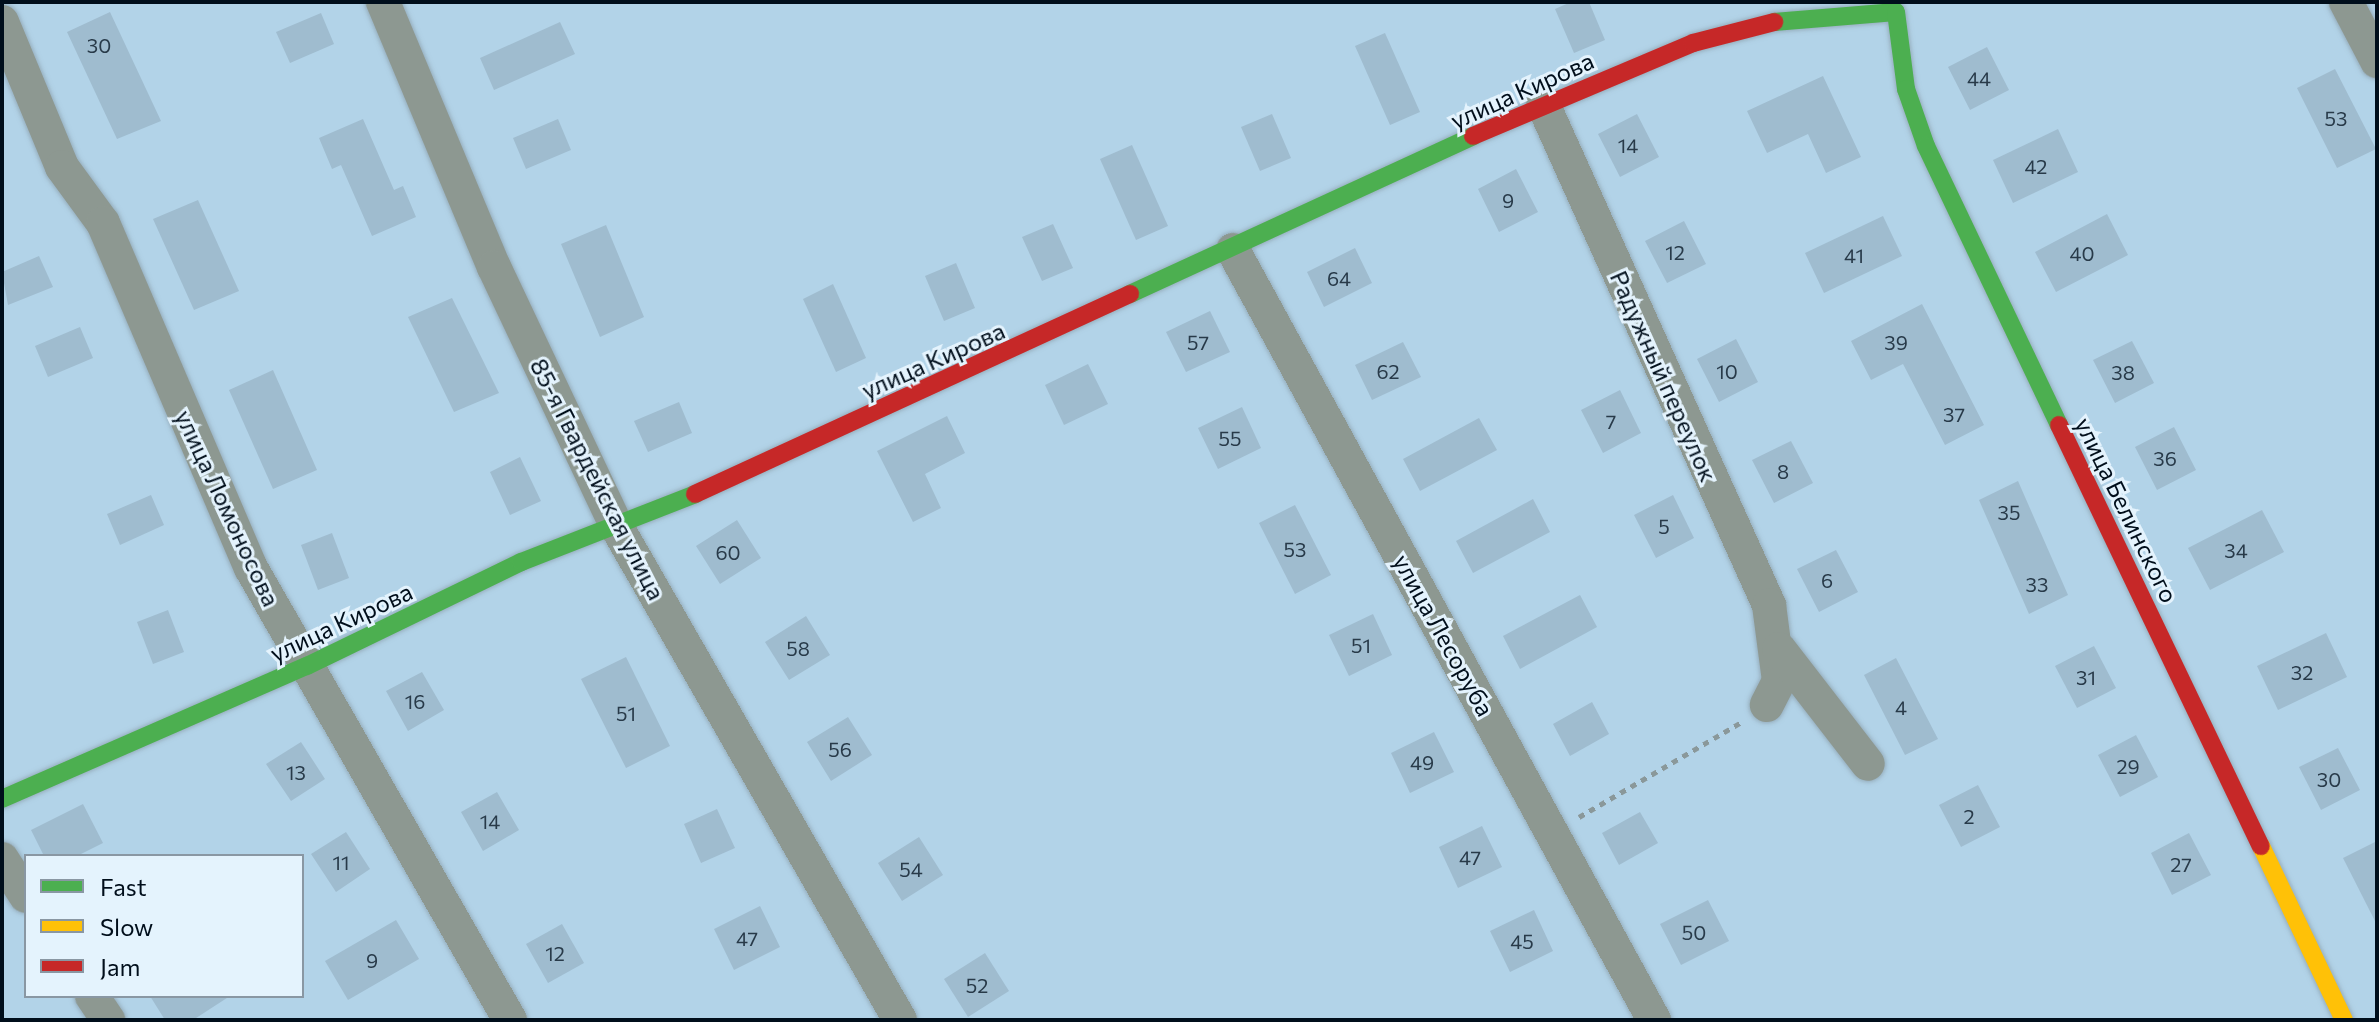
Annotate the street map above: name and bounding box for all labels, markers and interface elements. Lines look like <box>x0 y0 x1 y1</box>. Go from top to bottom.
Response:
house number: 30 <box>87 33 111 57</box>
street label: улица Кирова <box>1446 46 1598 134</box>
house number: 44 <box>1967 66 1991 90</box>
house number: 53 <box>2325 106 2347 130</box>
house number: 14 <box>1618 133 1638 157</box>
house number: 42 <box>2025 154 2047 178</box>
house number: 9 <box>1502 188 1514 212</box>
house number: 12 <box>1665 240 1685 264</box>
house number: 40 <box>2069 241 2095 265</box>
house number: 41 <box>1844 243 1864 267</box>
house number: 64 <box>1327 266 1351 290</box>
street label: Радужный переулок <box>1605 266 1723 486</box>
street label: улица Кирова <box>857 316 1009 404</box>
house number: 57 <box>1187 330 1209 354</box>
house number: 39 <box>1884 330 1908 354</box>
street label: 85-я Гвардейская улица <box>525 354 671 604</box>
house number: 62 <box>1376 359 1400 383</box>
house number: 10 <box>1716 359 1738 383</box>
house number: 38 <box>2111 360 2135 384</box>
house number: 37 <box>1943 402 1965 426</box>
street label: улица Ломоносова <box>170 405 286 611</box>
house number: 7 <box>1606 409 1616 433</box>
street label: улица Белинского <box>2070 413 2184 607</box>
house number: 55 <box>1219 426 1241 450</box>
house number: 36 <box>2153 446 2177 470</box>
house number: 8 <box>1777 459 1789 483</box>
house number: 35 <box>1998 500 2020 524</box>
house number: 5 <box>1658 514 1670 538</box>
house number: 53 <box>1284 537 1306 561</box>
house number: 34 <box>2224 538 2248 562</box>
house number: 60 <box>715 540 741 564</box>
street label: улица Лесоруба <box>1388 549 1500 721</box>
house number: 6 <box>1821 568 1833 592</box>
house number: 33 <box>2026 572 2048 596</box>
street label: улица Кирова <box>265 576 417 668</box>
house number: 51 <box>1351 633 1371 657</box>
house number: 58 <box>786 636 810 660</box>
house number: 32 <box>2291 660 2313 684</box>
house number: 31 <box>2076 665 2096 689</box>
house number: 16 <box>405 689 425 713</box>
house number: 4 <box>1895 695 1907 719</box>
house number: 51 <box>616 701 636 725</box>
house number: 56 <box>828 737 852 761</box>
house number: 49 <box>1410 750 1434 774</box>
house number: 29 <box>2116 754 2140 778</box>
house number: 13 <box>286 760 306 784</box>
house number: 30 <box>2317 767 2341 791</box>
house number: 2 <box>1963 804 1975 828</box>
house number: 14 <box>480 809 500 833</box>
house number: 47 <box>1459 845 1481 869</box>
house number: 11 <box>332 850 350 874</box>
house number: 27 <box>2170 852 2192 876</box>
legend <box>24 854 304 998</box>
house number: 54 <box>899 857 923 881</box>
text: Fast <box>100 872 147 901</box>
text: Slow <box>100 912 153 941</box>
house number: 50 <box>1682 920 1706 944</box>
house number: 47 <box>736 926 758 950</box>
house number: 45 <box>1510 929 1534 953</box>
house number: 12 <box>545 941 565 965</box>
house number: 9 <box>366 948 378 972</box>
text: Jam <box>100 952 140 981</box>
house number: 52 <box>966 973 988 997</box>

